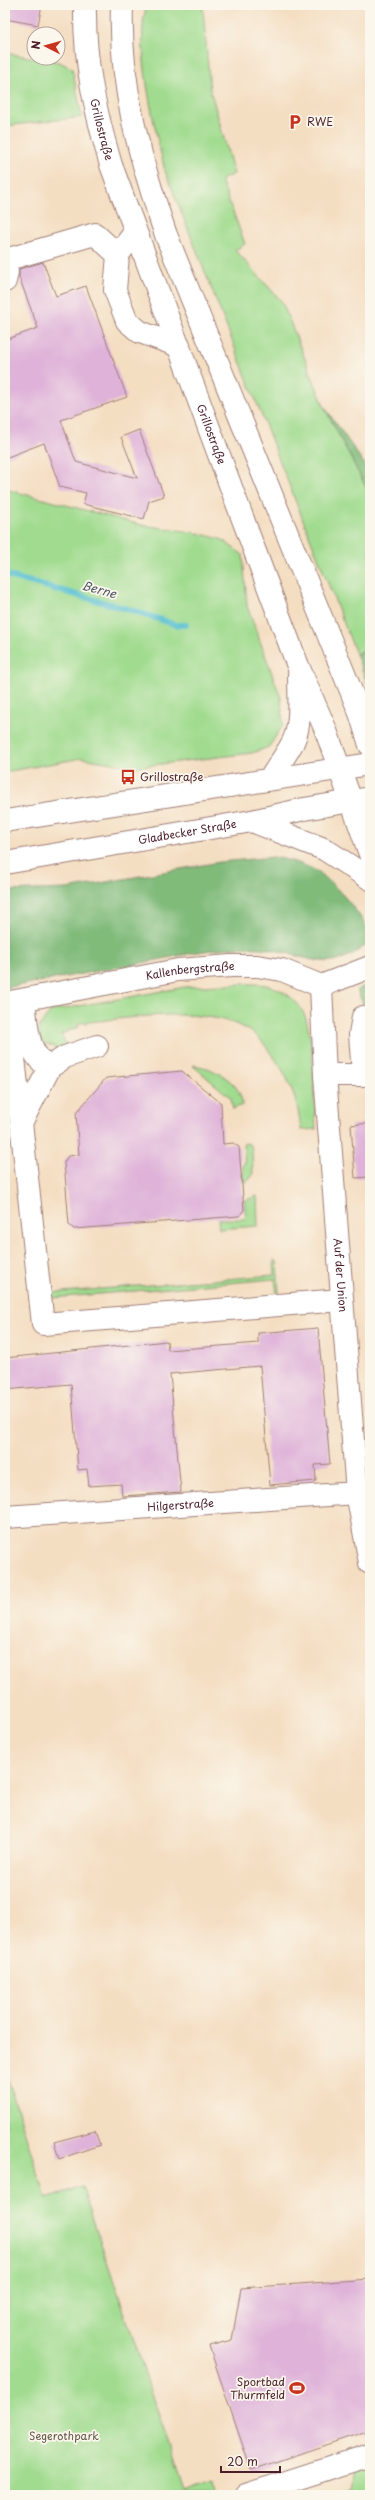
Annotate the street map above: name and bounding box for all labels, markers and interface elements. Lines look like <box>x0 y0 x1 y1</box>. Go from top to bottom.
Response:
north arrow <box>26 26 66 66</box>
text: N <box>27 39 44 50</box>
street label: Grillostraße <box>86 97 118 162</box>
parking icon: RWE <box>286 113 304 131</box>
place label: RWE <box>307 113 333 130</box>
street label: Grillostraße <box>193 401 231 467</box>
water label: Berne <box>80 576 119 602</box>
bus stop icon: Grillostraße <box>119 768 137 786</box>
place label: Grillostraße <box>140 768 203 785</box>
street label: Gladbecker Straße <box>137 815 238 848</box>
street label: Kallenbergstraße <box>144 957 235 984</box>
street label: Auf der Union <box>330 1237 352 1313</box>
street label: Hilgerstraße <box>147 1494 215 1515</box>
place label: Sportbad Thurmfeld <box>230 2373 285 2403</box>
sports icon: Sportbad Thurmfeld <box>288 2379 306 2397</box>
park label: Segerothpark <box>29 2427 99 2444</box>
scale bar <box>221 2448 280 2474</box>
text: 20 m <box>227 2452 258 2470</box>

